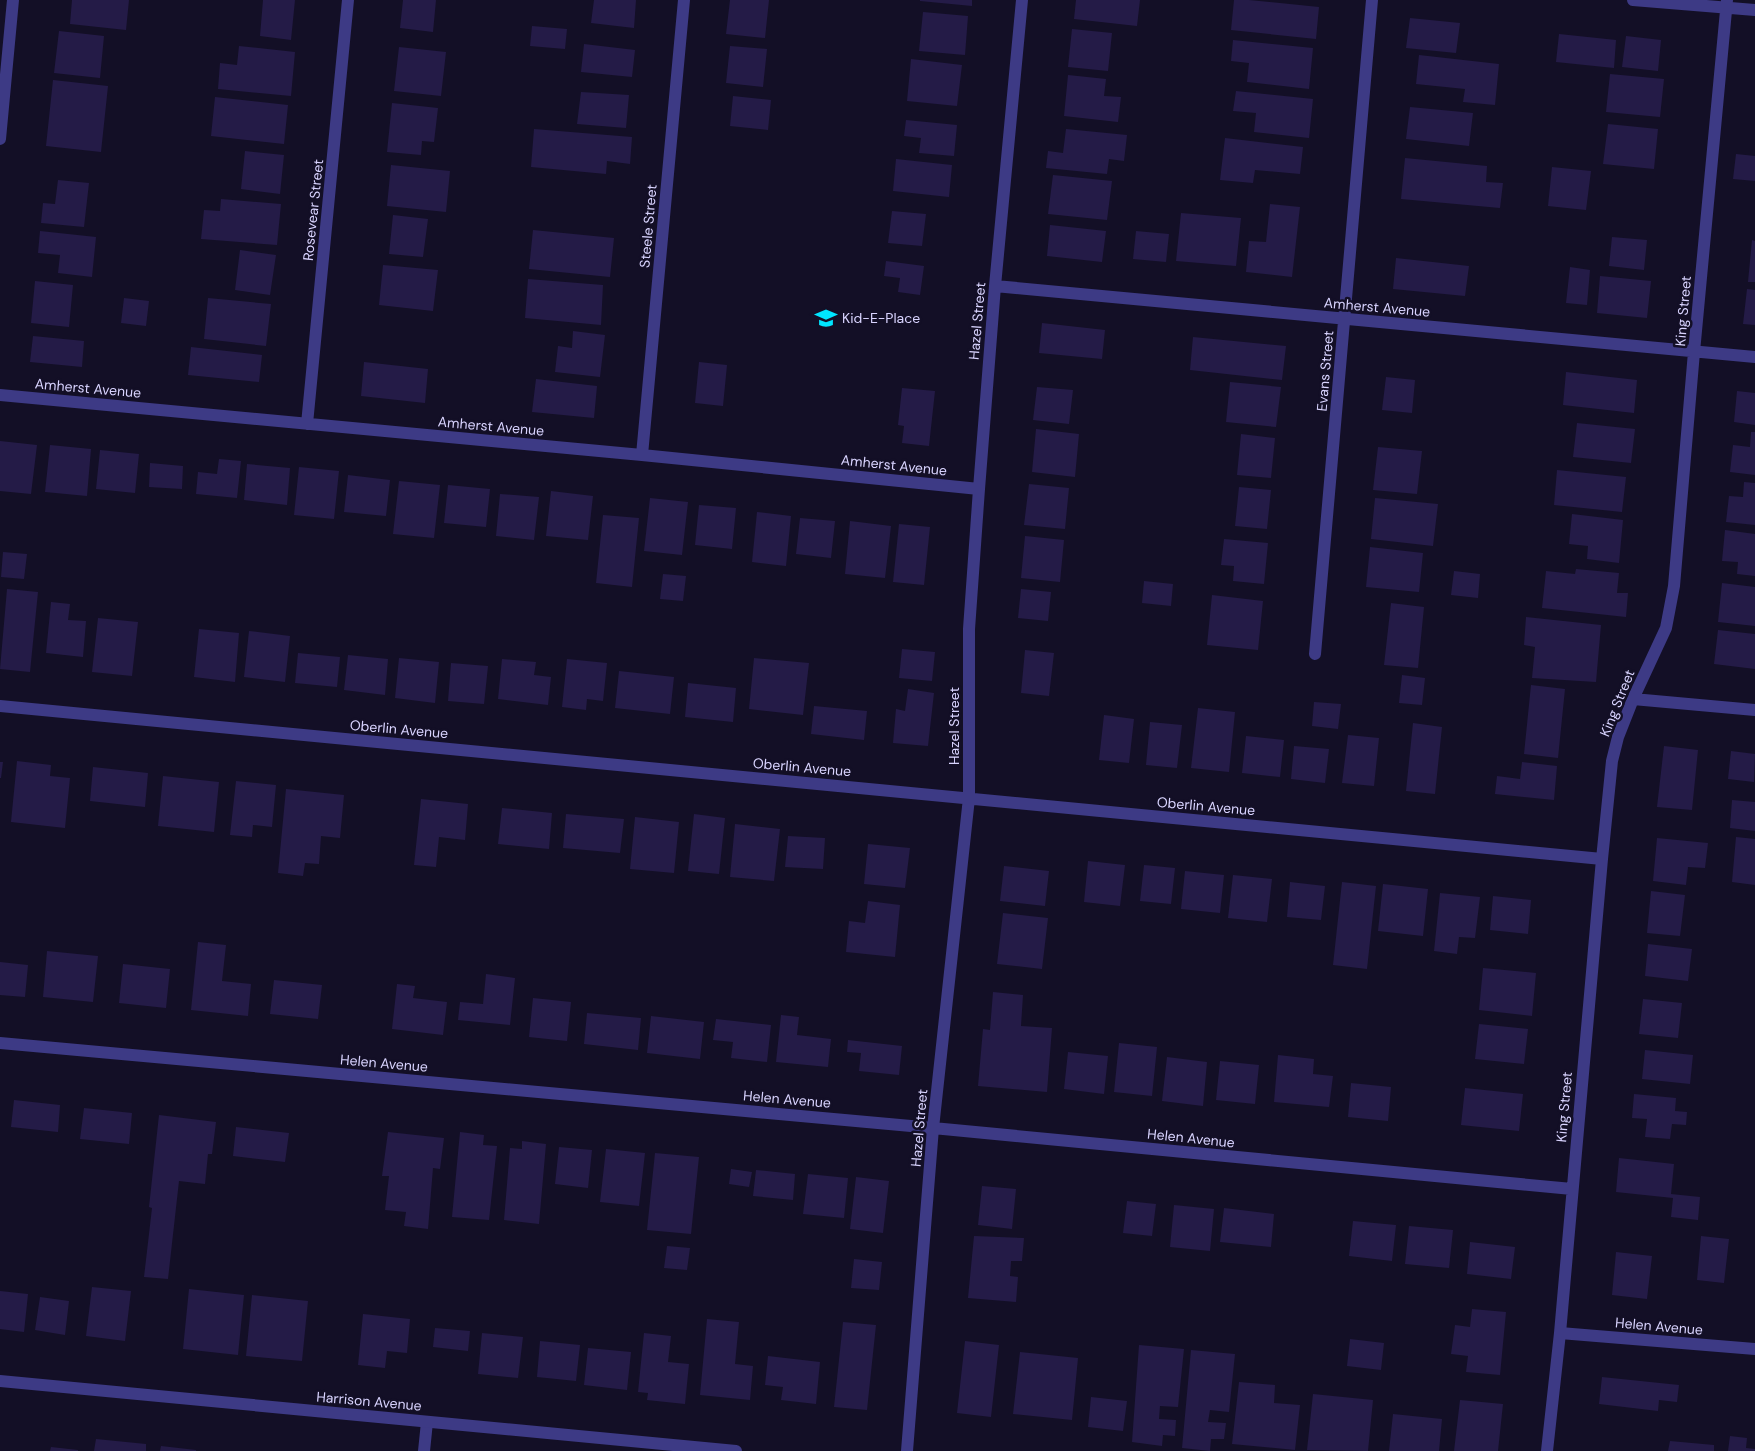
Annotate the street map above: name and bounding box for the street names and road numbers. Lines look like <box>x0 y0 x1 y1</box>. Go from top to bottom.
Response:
street label: Rosevear Street <box>299 158 327 262</box>
street label: Steele Street <box>635 183 661 269</box>
street label: King Street <box>1671 275 1695 347</box>
street label: Hazel Street <box>965 281 989 361</box>
street label: Amherst Avenue <box>1323 293 1431 321</box>
street label: Evans Street <box>1313 330 1337 412</box>
street label: Amherst Avenue <box>34 374 142 402</box>
street label: Amherst Avenue <box>437 412 545 440</box>
street label: Amherst Avenue <box>840 450 948 480</box>
street label: King Street <box>1595 667 1639 739</box>
street label: Hazel Street <box>945 687 963 765</box>
street label: Oberlin Avenue <box>349 716 449 742</box>
street label: Oberlin Avenue <box>752 754 852 780</box>
street label: Oberlin Avenue <box>1156 793 1256 819</box>
street label: Helen Avenue <box>339 1050 429 1076</box>
street label: King Street <box>1552 1071 1576 1143</box>
street label: Helen Avenue <box>742 1086 832 1112</box>
street label: Hazel Street <box>907 1088 931 1168</box>
street label: Helen Avenue <box>1146 1124 1236 1152</box>
street label: Helen Avenue <box>1614 1313 1704 1339</box>
street label: Harrison Avenue <box>316 1387 422 1415</box>

